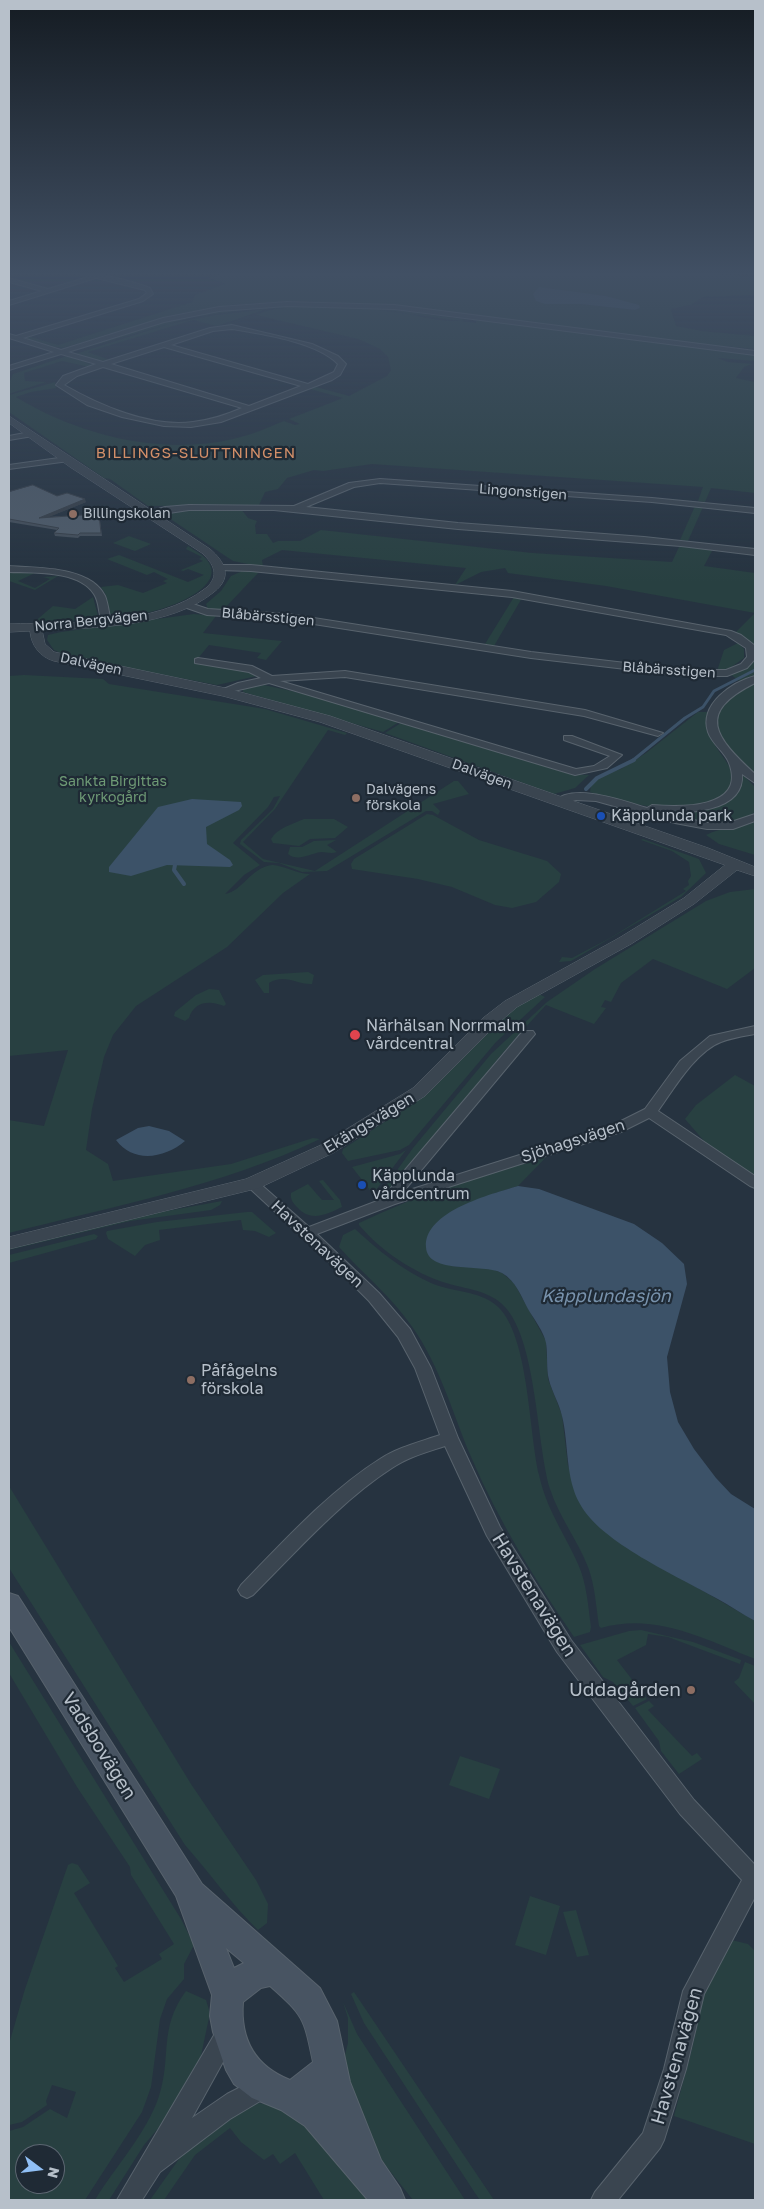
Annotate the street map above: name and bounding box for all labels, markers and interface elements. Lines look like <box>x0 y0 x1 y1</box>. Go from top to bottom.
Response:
district label: BILLINGS-SLUTTNINGEN <box>93 444 299 462</box>
street label: Lingonstigen <box>478 481 568 503</box>
place label: Billingskolan <box>83 506 171 522</box>
marker: Billingskolan <box>67 508 79 520</box>
street label: Blåbärsstigen <box>221 605 315 629</box>
street label: Norra Bergvägen <box>34 607 148 635</box>
street label: Dalvägen <box>59 649 123 679</box>
street label: Blåbärsstigen <box>622 658 716 682</box>
street label: Dalvägen <box>450 755 514 793</box>
park label: Sankta Birgittas kyrkogård <box>59 774 167 806</box>
place label: Dalvägens förskola <box>366 782 436 814</box>
marker: Dalvägens förskola <box>350 792 362 804</box>
place label: Käpplunda park <box>611 806 732 826</box>
marker: Käpplunda park <box>595 810 607 822</box>
place label: Närhälsan Norrmalm vårdcentral <box>366 1016 526 1054</box>
marker: Närhälsan Norrmalm vårdcentral <box>348 1028 362 1042</box>
street label: Ekängsvägen <box>320 1088 418 1158</box>
street label: Sjöhagsvägen <box>519 1115 627 1167</box>
place label: Käpplunda vårdcentrum <box>372 1166 470 1204</box>
marker: Käpplunda vårdcentrum <box>356 1179 368 1191</box>
street label: Havstenavägen <box>267 1196 367 1292</box>
water label: Käpplundasjön <box>541 1285 671 1307</box>
place label: Påfågelns förskola <box>201 1361 277 1399</box>
marker: Påfågelns förskola <box>185 1374 197 1386</box>
street label: Havstenavägen <box>487 1529 581 1661</box>
place label: Uddagården <box>569 1679 681 1701</box>
marker: Uddagården <box>685 1684 697 1696</box>
street label: Vadsbovägen <box>57 1688 141 1804</box>
street label: Havstenavägen <box>647 1985 707 2127</box>
north arrow <box>15 2144 65 2194</box>
text: N <box>44 2165 64 2180</box>

